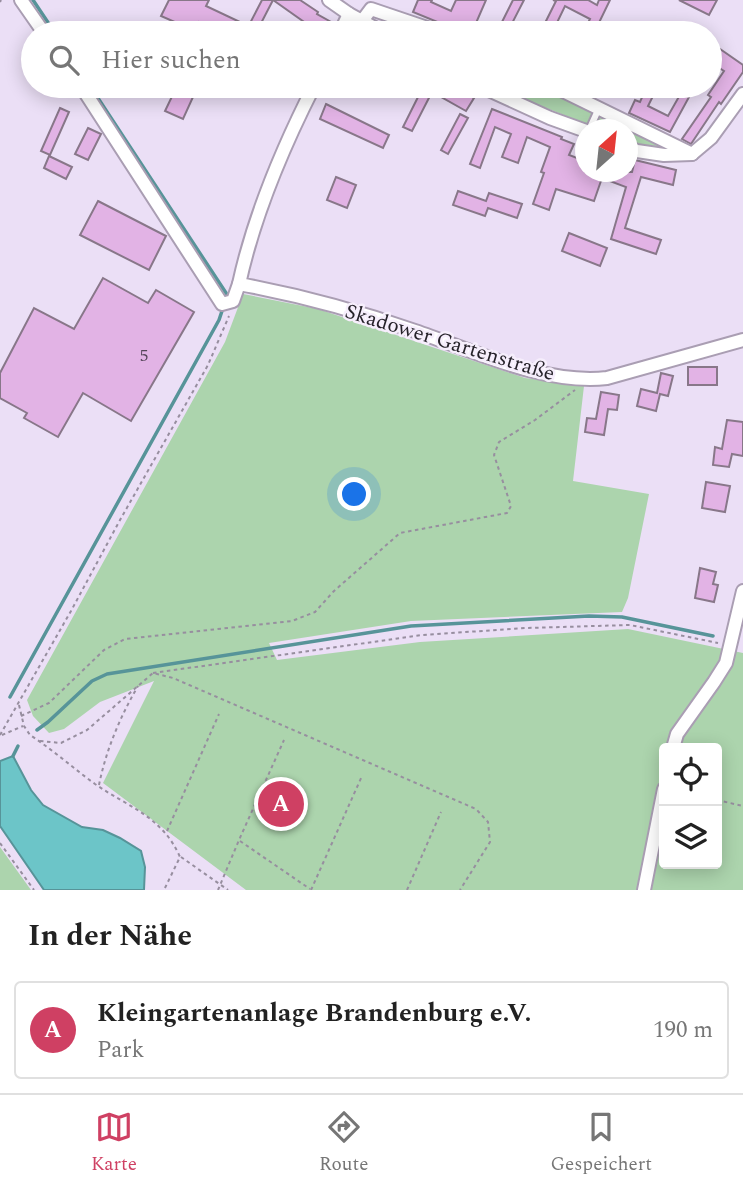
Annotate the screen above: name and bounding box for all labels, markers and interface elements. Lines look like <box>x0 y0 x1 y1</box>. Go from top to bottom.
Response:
search box <box>21 21 722 98</box>
text: Hier suchen <box>101 40 241 80</box>
icon: search <box>45 41 83 79</box>
north arrow <box>575 119 638 182</box>
street label: Skadower Gartenstraße <box>341 296 559 390</box>
house number: 5 <box>140 342 149 369</box>
your location <box>337 477 371 511</box>
map controls <box>659 743 722 869</box>
button: locate <box>659 743 722 806</box>
pin: A <box>258 778 304 830</box>
button: layers <box>659 806 722 869</box>
text: In der Nähe <box>28 913 192 959</box>
text: Kleingartenanlage Brandenburg e.V. <box>97 993 531 1033</box>
text: A <box>44 1013 62 1048</box>
text: 190 m <box>653 1013 713 1048</box>
text: Park <box>97 1033 144 1068</box>
tab: Karte <box>91 1108 137 1179</box>
tab: Route <box>319 1108 368 1179</box>
tab: Gespeichert <box>550 1108 652 1179</box>

